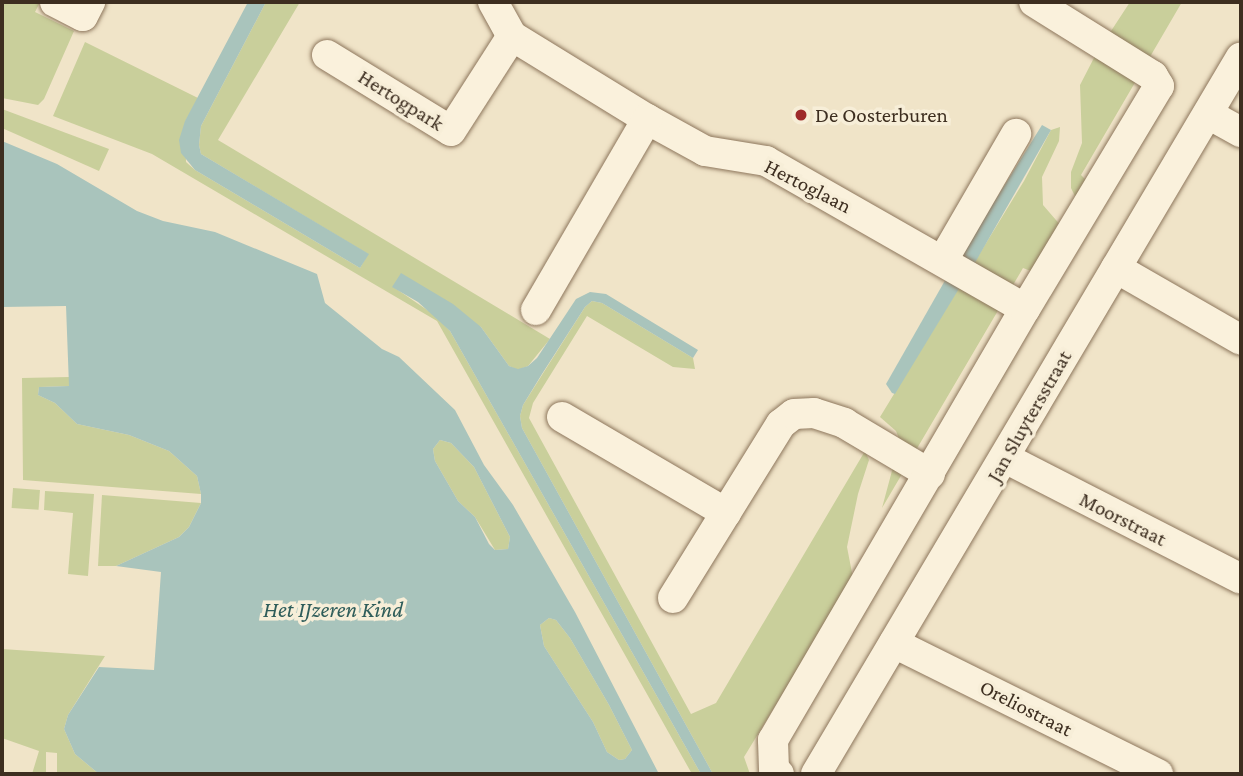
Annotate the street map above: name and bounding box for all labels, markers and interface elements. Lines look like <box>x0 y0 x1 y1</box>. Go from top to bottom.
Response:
street label: Hertogpark <box>354 64 448 136</box>
place label: De Oosterburen <box>815 102 948 128</box>
marker: De Oosterburen <box>793 107 809 123</box>
street label: Hertoglaan <box>760 153 856 219</box>
street label: Jan Sluytersstraat <box>981 346 1077 486</box>
street label: Moorstraat <box>1075 486 1171 552</box>
water label: Het IJzeren Kind <box>263 595 403 623</box>
street label: Oreliostraat <box>976 674 1076 742</box>

